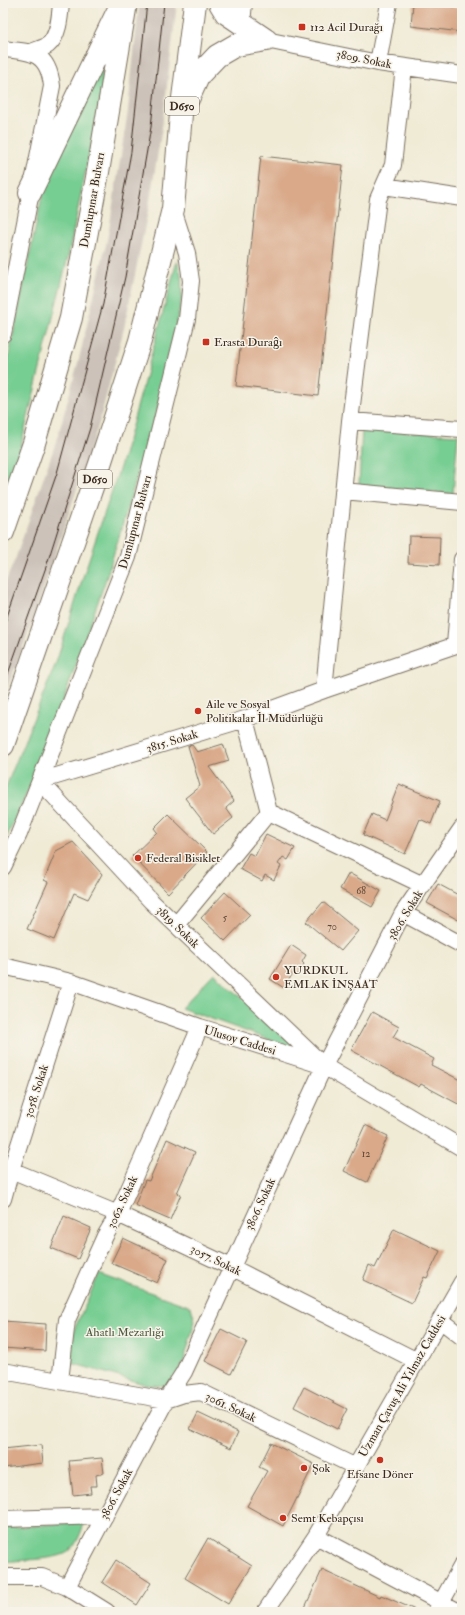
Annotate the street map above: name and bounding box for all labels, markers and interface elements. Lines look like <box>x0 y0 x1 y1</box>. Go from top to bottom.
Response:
place label: 112 Acil Durağı <box>310 20 383 35</box>
marker: 112 Acil Durağı <box>297 22 307 32</box>
street label: 3809. Sokak <box>335 47 393 72</box>
road number: D650 <box>165 97 199 115</box>
street label: Dumlupınar Bulvarı <box>77 151 108 249</box>
place label: Erasta Duraĝı <box>214 335 282 350</box>
marker: Erasta Duraĝı <box>201 337 211 347</box>
road number: D650 <box>78 470 112 488</box>
street label: Dumlupınar Bulvarı <box>116 473 155 571</box>
place label: Aile ve Sosyal Politikalar İl Müdürlüğü <box>205 697 323 726</box>
marker: Aile ve Sosyal Politikalar İl Müdürlüğü <box>193 706 203 716</box>
street label: 3815. Sokak <box>145 726 200 756</box>
place label: Federal Bisiklet <box>146 851 220 866</box>
marker: Federal Bisiklet <box>133 853 143 863</box>
house number: 68 <box>356 885 366 897</box>
street label: 3806. Sokak <box>385 887 426 943</box>
street label: 3819. Sokak <box>153 903 203 952</box>
house number: 5 <box>223 912 228 924</box>
house number: 70 <box>327 921 337 933</box>
place label: YURDKUL EMLAK İNŞAAT <box>284 963 378 992</box>
marker: YURDKUL EMLAK İNŞAAT <box>271 972 281 982</box>
street label: Ulusoy Caddesi <box>202 1022 278 1059</box>
street label: 3058. Sokak <box>21 1062 52 1120</box>
house number: 12 <box>362 1148 370 1160</box>
street label: 3062. Sokak <box>104 1173 141 1231</box>
street label: 3806. Sokak <box>242 1175 279 1233</box>
street label: 3057. Sokak <box>188 1242 244 1279</box>
street label: Uzman Çavuş Ali Yılmaz Caddesi <box>356 1313 449 1460</box>
park label: Ahatlı Mezarlığı <box>85 1325 164 1340</box>
street label: 3061. Sokak <box>203 1389 259 1426</box>
marker: Efsane Döner <box>375 1455 385 1465</box>
place label: Şok <box>312 1461 330 1476</box>
marker: Şok <box>299 1463 309 1473</box>
street label: 3806. Sokak <box>97 1466 136 1522</box>
place label: Efsane Döner <box>347 1467 414 1482</box>
place label: Semt Kebapçısı <box>291 1511 364 1526</box>
marker: Semt Kebapçısı <box>278 1513 288 1523</box>

